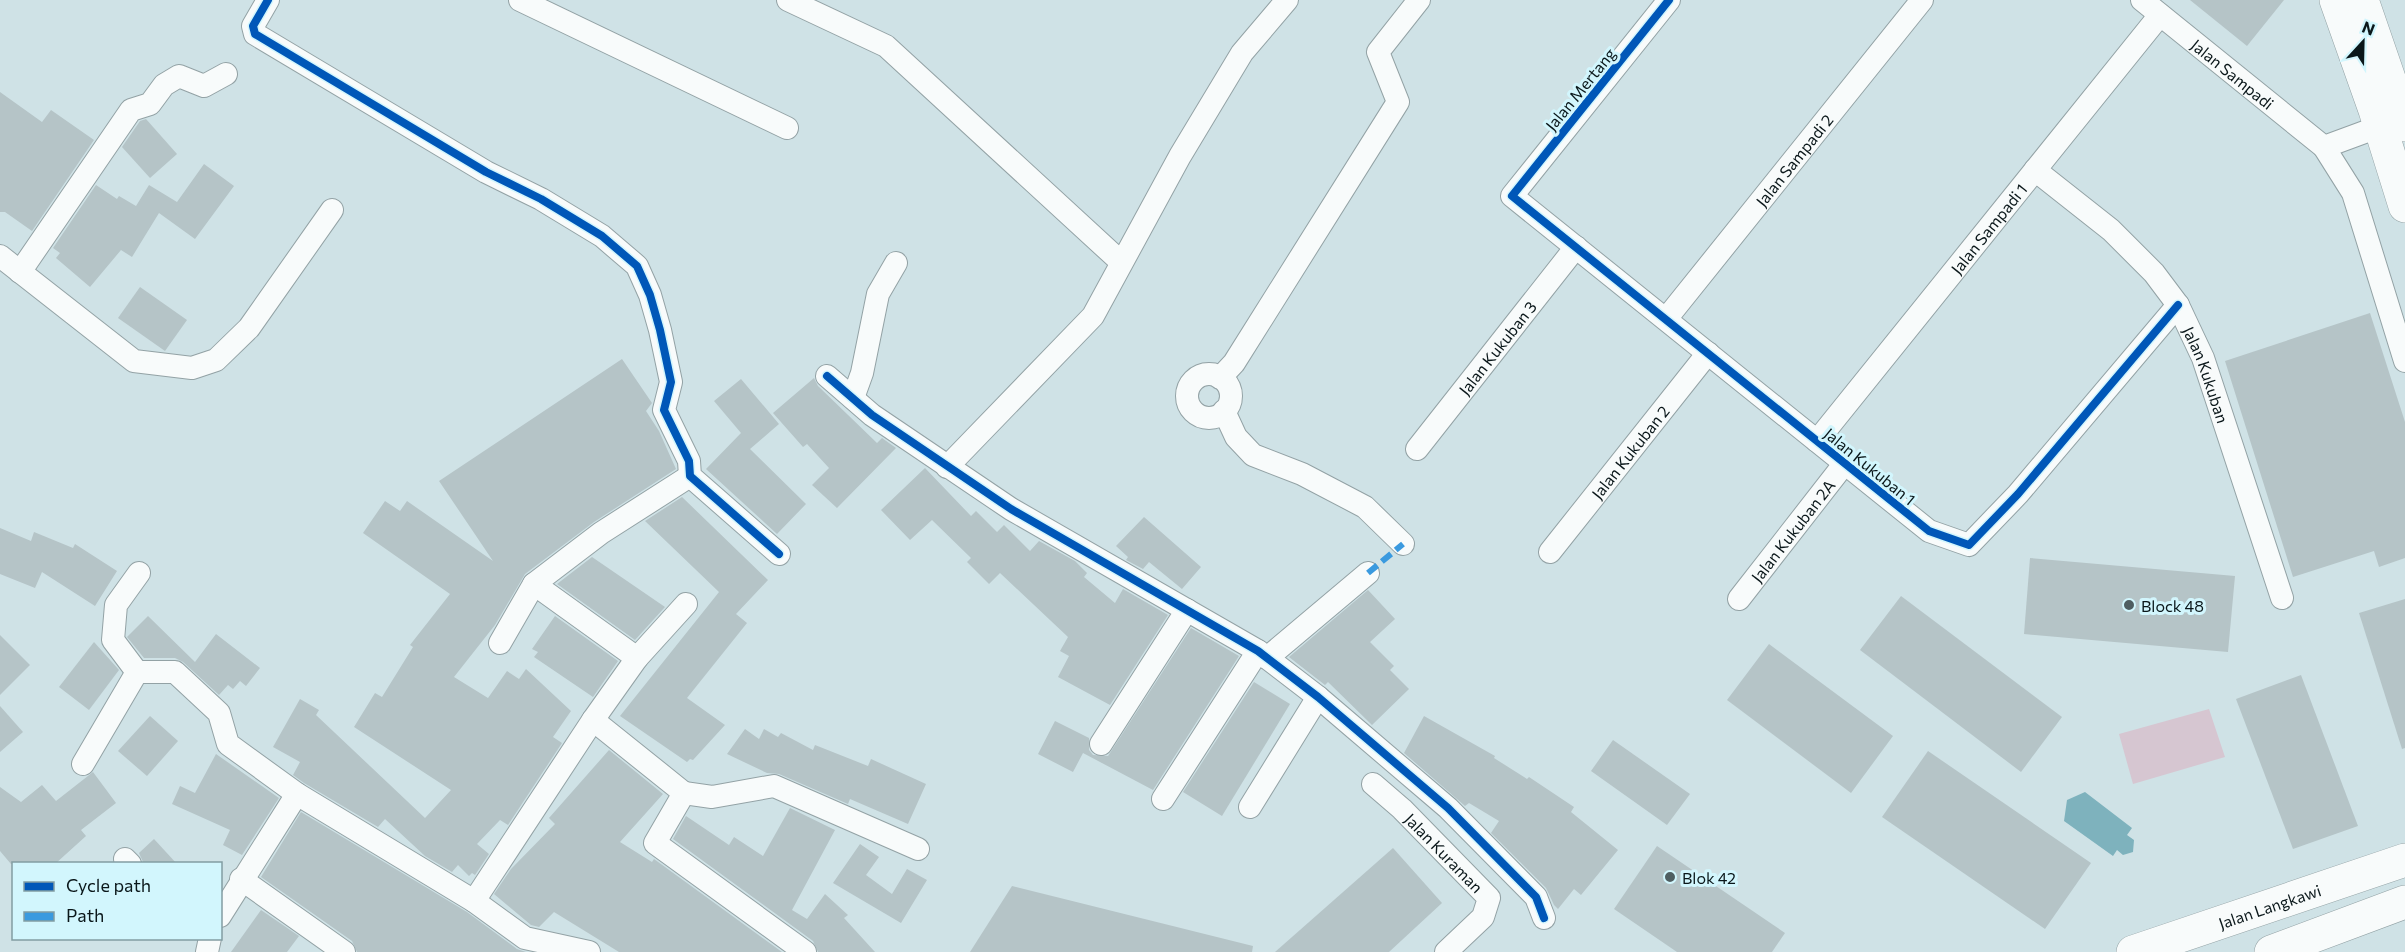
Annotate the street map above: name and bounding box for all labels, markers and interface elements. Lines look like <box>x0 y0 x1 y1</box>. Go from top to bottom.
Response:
north arrow <box>2333 12 2393 72</box>
text: N <box>2360 17 2378 39</box>
street label: Jalan Sampadi <box>2188 34 2278 113</box>
street label: Jalan Mertang <box>1541 44 1619 134</box>
street label: Jalan Sampadi 2 <box>1751 110 1836 210</box>
street label: Jalan Sampadi 1 <box>1946 179 2030 277</box>
street label: Jalan Kukuban 3 <box>1454 297 1540 398</box>
street label: Jalan Kukuban <box>2180 323 2233 425</box>
street label: Jalan Kukuban 2 <box>1587 401 1672 502</box>
street label: Jalan Kukuban 1 <box>1821 423 1919 509</box>
street label: Jalan Kukuban 2A <box>1747 475 1838 585</box>
place label: Block 48 <box>2141 596 2204 615</box>
marker: Block 48 <box>2122 598 2136 612</box>
street label: Jalan Kuraman <box>1402 809 1487 896</box>
legend <box>12 862 222 940</box>
place label: Blok 42 <box>1682 868 1736 887</box>
marker: Blok 42 <box>1663 870 1677 884</box>
text: Cycle path <box>66 874 151 896</box>
street label: Jalan Langkawi <box>2216 880 2323 932</box>
text: Path <box>66 904 104 926</box>

